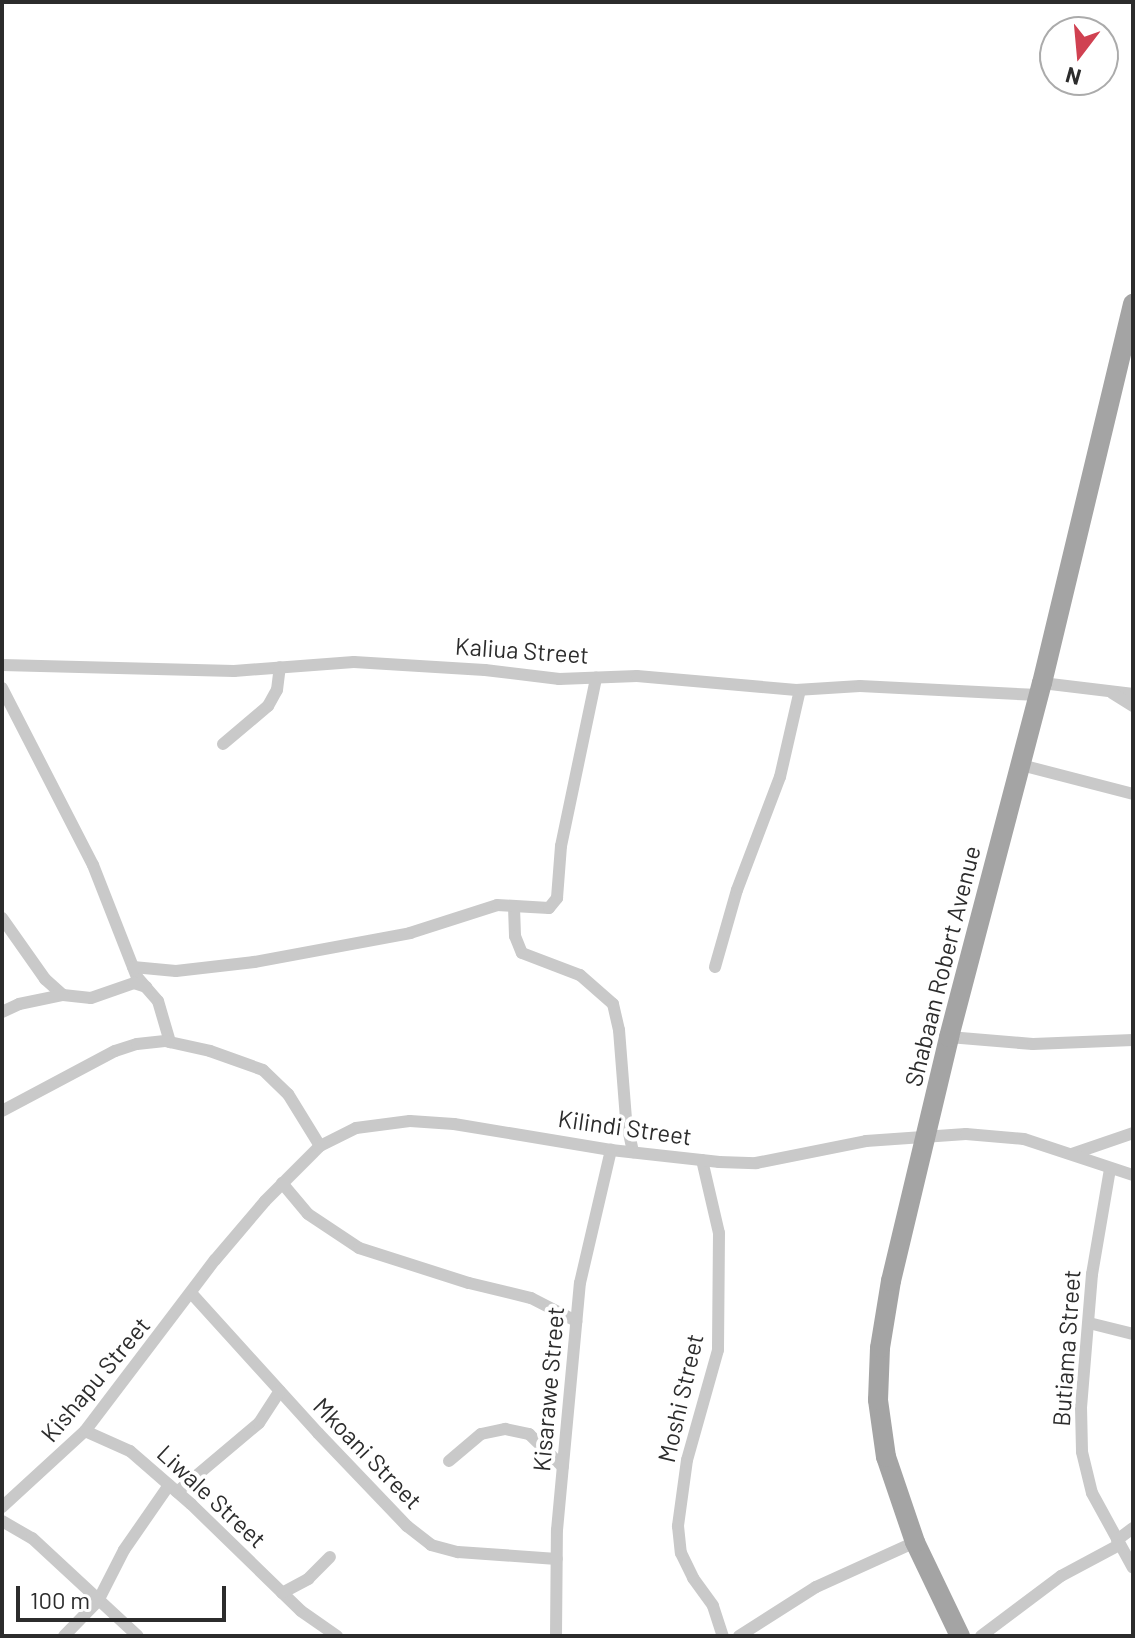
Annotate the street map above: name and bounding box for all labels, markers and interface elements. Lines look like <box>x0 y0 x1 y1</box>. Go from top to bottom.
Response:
north arrow <box>1039 16 1119 96</box>
text: N <box>1062 63 1084 92</box>
street label: Kaliua Street <box>454 631 590 669</box>
street label: Shabaan Robert Avenue <box>898 843 986 1089</box>
street label: Kilindi Street <box>556 1103 694 1151</box>
street label: Butiama Street <box>1046 1269 1086 1427</box>
street label: Kisarawe Street <box>526 1305 570 1473</box>
street label: Kishapu Street <box>34 1311 156 1447</box>
street label: Moshi Street <box>651 1331 709 1465</box>
street label: Mkoani Street <box>308 1391 428 1515</box>
street label: Liwale Street <box>152 1439 272 1553</box>
scale bar <box>20 1570 230 1620</box>
text: 100 m <box>30 1585 90 1614</box>

